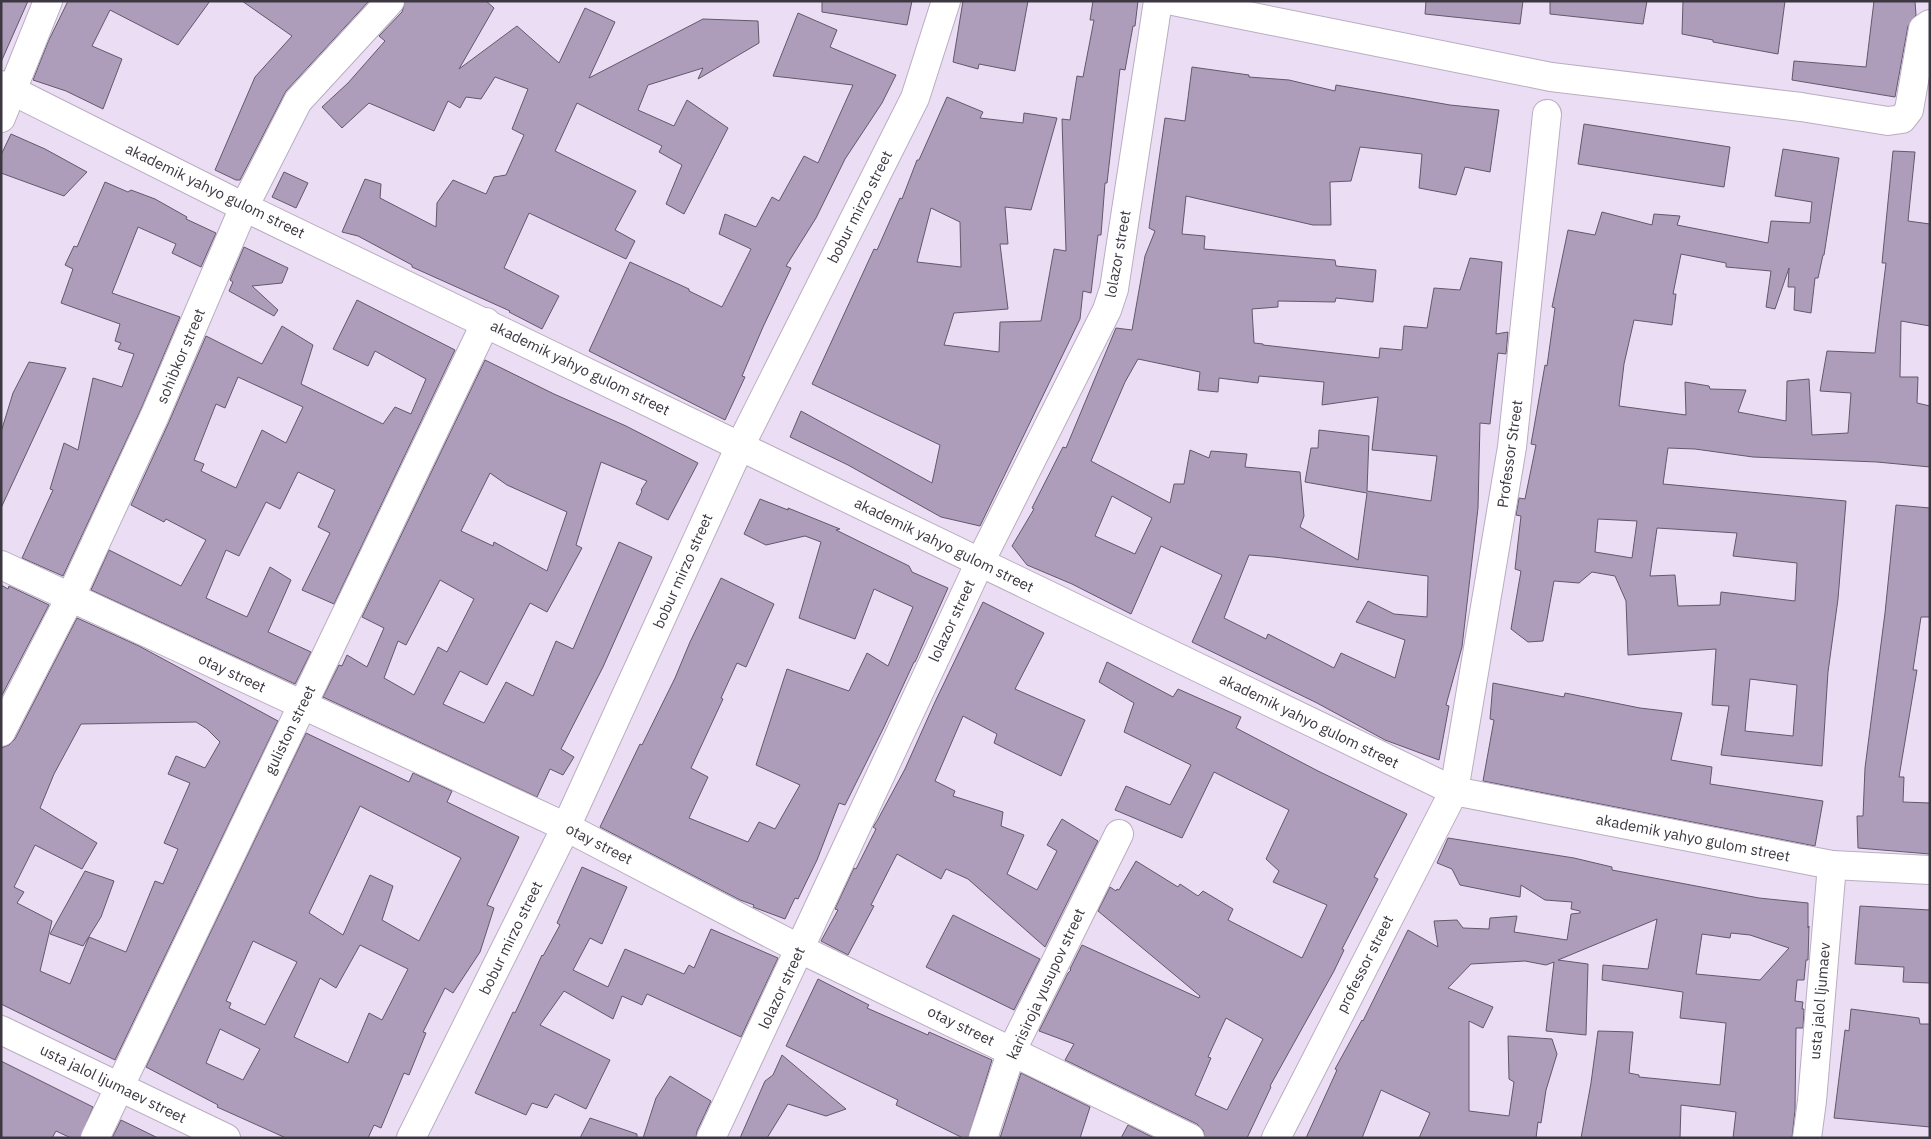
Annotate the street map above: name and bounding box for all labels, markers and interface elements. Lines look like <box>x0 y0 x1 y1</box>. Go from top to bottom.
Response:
street label: akademik yahyo gulom street <box>122 139 308 242</box>
street label: bobur mirzo street <box>823 147 896 266</box>
street label: lolazor street <box>1100 209 1135 299</box>
street label: sohibkor street <box>152 305 209 406</box>
street label: akademik yahyo gulom street <box>487 316 673 419</box>
street label: Professor Street <box>1493 399 1526 509</box>
street label: akademik yahyo gulom street <box>851 493 1037 596</box>
street label: bobur mirzo street <box>649 510 716 631</box>
street label: lolazor street <box>924 577 979 665</box>
street label: otay street <box>195 649 269 696</box>
street label: akademik yahyo gulom street <box>1216 669 1402 772</box>
street label: guliston street <box>260 682 319 777</box>
street label: akademik yahyo gulom street <box>1594 809 1792 866</box>
street label: otay street <box>563 819 636 868</box>
street label: bobur mirzo street <box>475 878 546 998</box>
street label: karisiroja yusupov street <box>1002 905 1089 1062</box>
street label: professor street <box>1332 912 1397 1016</box>
street label: usta jalol ljumaev <box>1805 941 1834 1060</box>
street label: lolazor street <box>754 944 809 1032</box>
street label: otay street <box>925 1001 998 1050</box>
street label: usta jalol ljumaev street <box>37 1040 190 1127</box>

